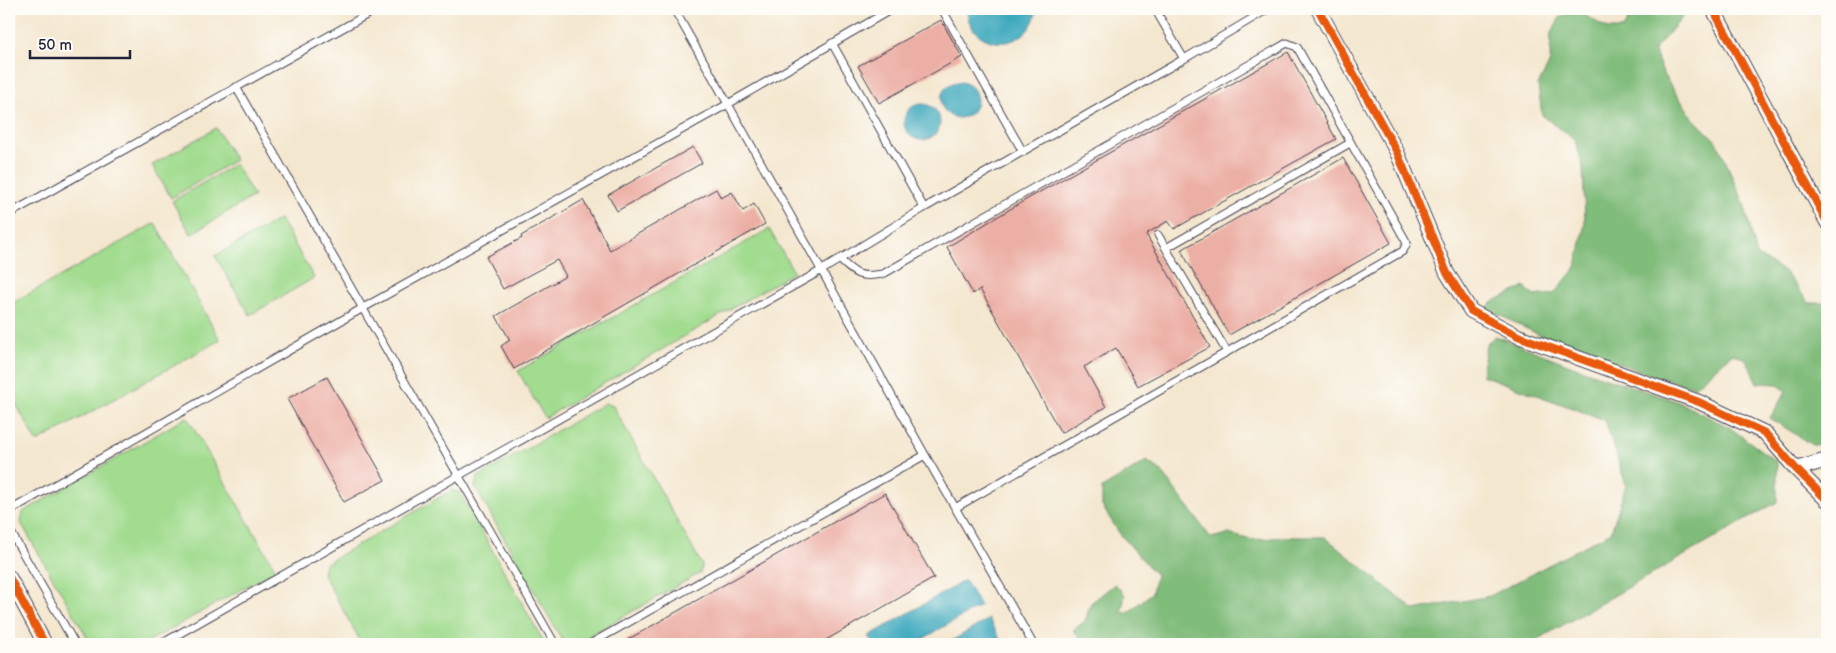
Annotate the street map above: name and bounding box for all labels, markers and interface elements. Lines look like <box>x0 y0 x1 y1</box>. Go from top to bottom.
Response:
scale bar <box>30 28 130 60</box>
text: 50 m <box>38 36 72 55</box>

